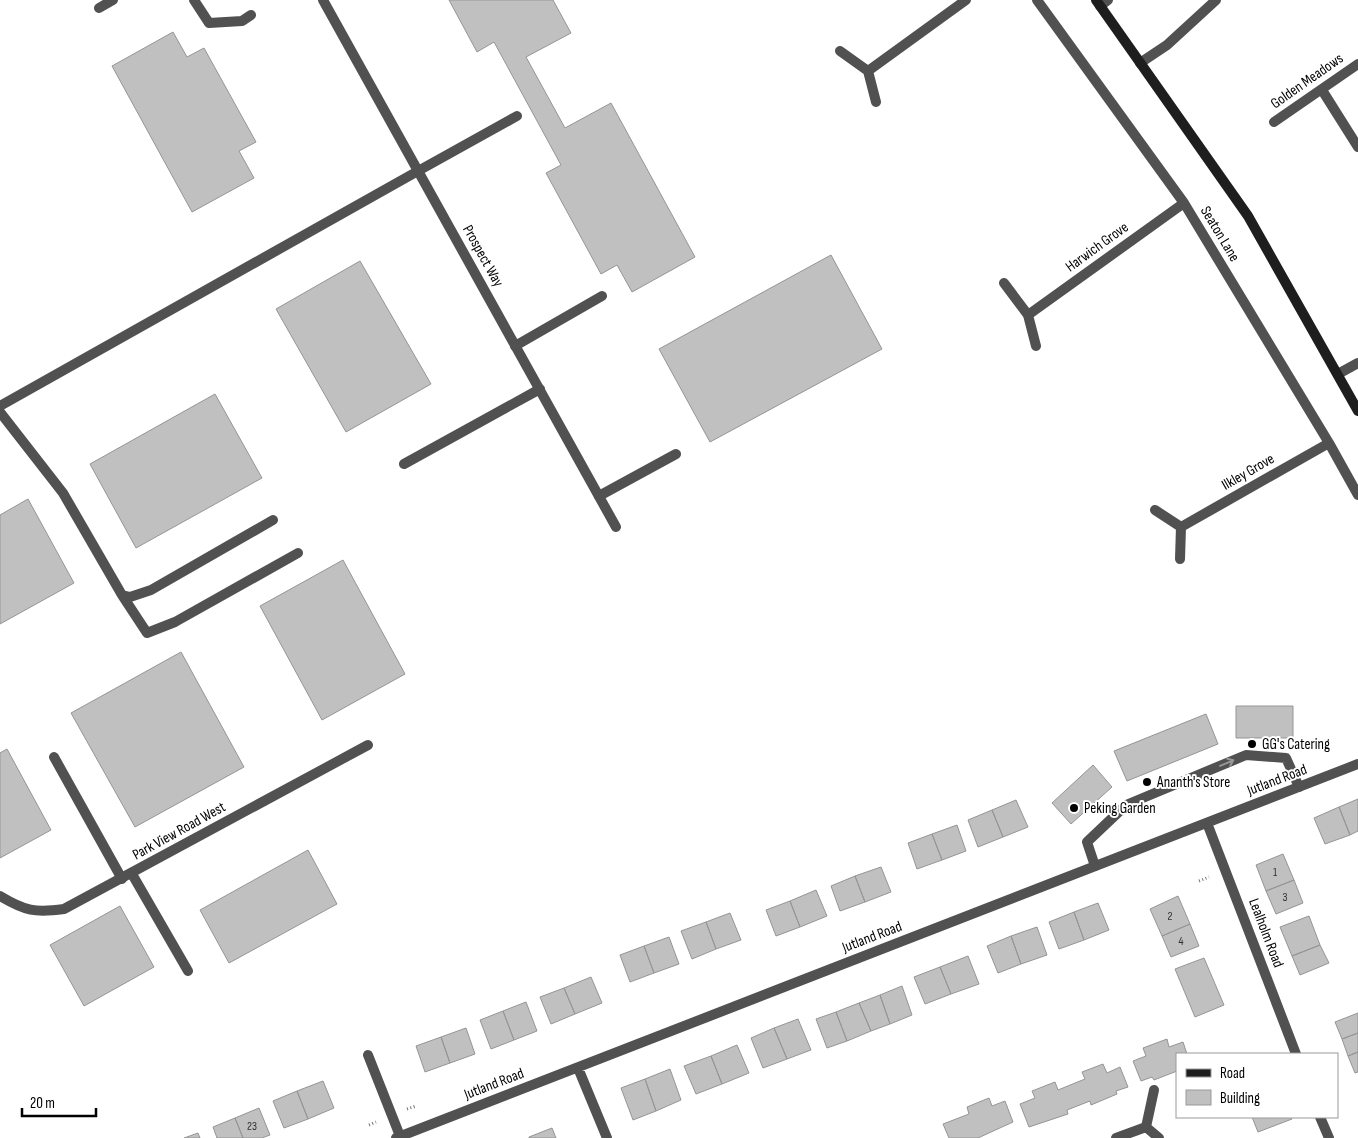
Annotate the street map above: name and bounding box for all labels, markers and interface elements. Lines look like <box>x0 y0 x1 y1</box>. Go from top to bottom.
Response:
street label: Golden Meadows <box>1267 49 1347 113</box>
street label: Seaton Lane <box>1196 203 1244 265</box>
street label: Harwich Grove <box>1062 218 1132 276</box>
street label: Prospect Way <box>458 222 508 290</box>
street label: Ilkley Grove <box>1218 449 1278 495</box>
place label: GG's Catering <box>1262 735 1330 754</box>
marker: GG's Catering <box>1246 738 1258 750</box>
one-way arrow <box>1219 758 1234 767</box>
street label: Jutland Road <box>1243 760 1310 800</box>
place label: Ananth's Store <box>1156 773 1230 792</box>
marker: Ananth's Store <box>1141 776 1153 788</box>
street label: Park View Road West <box>129 797 229 864</box>
place label: Peking Garden <box>1084 799 1156 818</box>
marker: Peking Garden <box>1068 802 1080 814</box>
house number: 1 <box>1273 865 1278 880</box>
house number: 3 <box>1282 890 1288 905</box>
street label: Lealholm Road <box>1244 896 1288 970</box>
house number: 2 <box>1168 909 1173 924</box>
street label: Jutland Road <box>838 917 905 957</box>
house number: 4 <box>1178 934 1184 949</box>
legend <box>1176 1053 1338 1118</box>
street label: Jutland Road <box>460 1064 527 1104</box>
text: Road <box>1220 1064 1245 1083</box>
scale bar <box>22 1086 96 1118</box>
text: Building <box>1220 1089 1260 1108</box>
text: 20 m <box>30 1094 55 1113</box>
house number: 23 <box>247 1119 257 1134</box>

